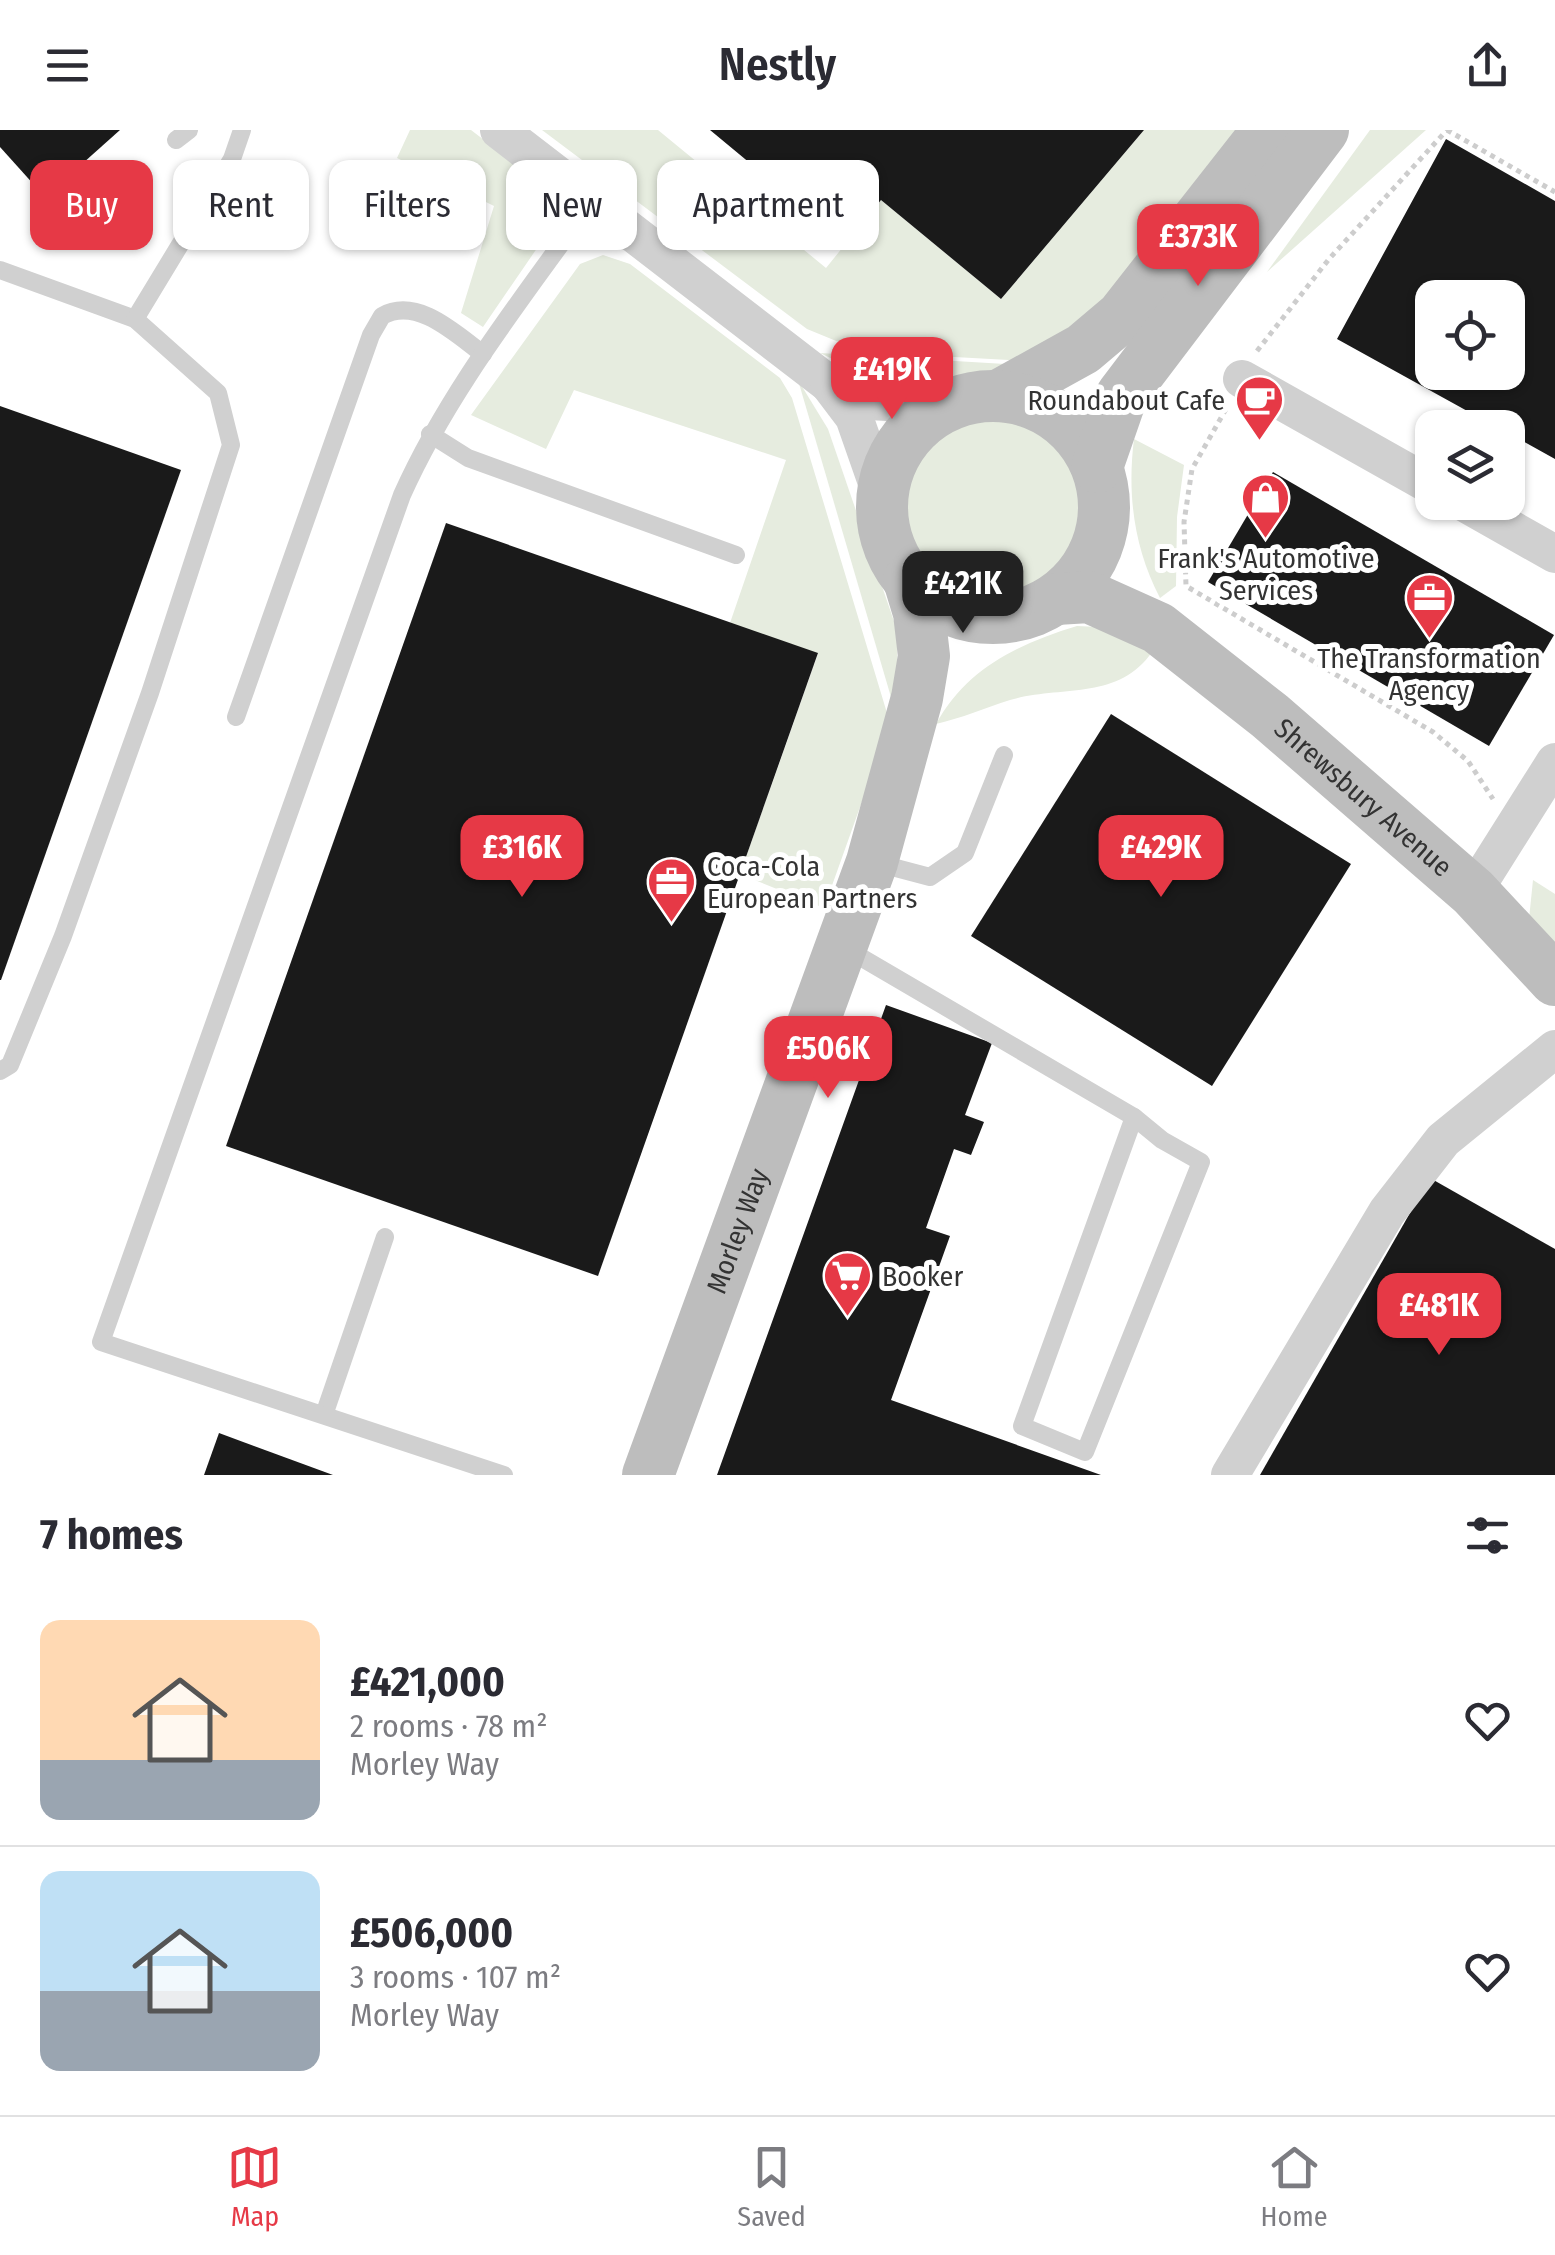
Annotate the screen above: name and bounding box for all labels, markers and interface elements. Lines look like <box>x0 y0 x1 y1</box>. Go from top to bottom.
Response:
icon: menu <box>40 38 95 93</box>
text: Nestly <box>719 38 836 92</box>
icon: share <box>1460 38 1515 93</box>
chip: Buy <box>30 160 153 250</box>
chip: Rent <box>173 160 309 250</box>
chip: Filters <box>329 160 486 250</box>
chip: New <box>506 160 637 250</box>
chip: Apartment <box>657 160 879 250</box>
pin: £373K <box>1128 204 1268 289</box>
text: £373K <box>1159 217 1237 255</box>
map controls <box>1415 280 1525 520</box>
button: locate <box>1415 280 1525 390</box>
pin: £419K <box>822 337 962 422</box>
text: £419K <box>853 350 931 388</box>
cafe icon: Roundabout Cafe <box>1234 374 1286 442</box>
place label: Roundabout Cafe <box>1028 384 1225 417</box>
button: layers <box>1415 410 1525 520</box>
shop icon: Frank's Automotive Services <box>1240 472 1292 540</box>
place label: Frank's Automotive Services <box>1157 542 1375 607</box>
pin: £421K <box>893 551 1033 636</box>
text: £421K <box>924 564 1002 602</box>
office icon: The Transformation Agency <box>1403 572 1455 640</box>
place label: The Transformation Agency <box>1317 642 1541 707</box>
street label: Shrewsbury Avenue <box>1268 711 1459 883</box>
pin: £316K <box>452 815 592 900</box>
pin: £429K <box>1091 815 1231 900</box>
text: £316K <box>482 828 562 866</box>
text: £429K <box>1121 828 1201 866</box>
place label: Coca-Cola European Partners <box>707 850 917 915</box>
office icon: Coca-Cola European Partners <box>646 856 698 924</box>
pin: £506K <box>758 1016 898 1101</box>
text: £506K <box>786 1029 870 1067</box>
street label: Morley Way <box>699 1163 775 1298</box>
supermarket icon: Booker <box>821 1250 873 1318</box>
place label: Booker <box>882 1260 963 1293</box>
pin: £481K <box>1369 1273 1509 1358</box>
text: £481K <box>1399 1286 1479 1324</box>
icon: filters <box>1460 1508 1515 1563</box>
text: 7 homes <box>40 1510 183 1560</box>
text: £421,000 <box>350 1657 505 1707</box>
icon: home <box>120 1660 240 1780</box>
icon: heart <box>1460 1693 1515 1748</box>
text: 2 rooms · 78 m² <box>350 1707 548 1745</box>
text: Morley Way <box>350 1745 499 1783</box>
text: £506,000 <box>350 1908 513 1958</box>
icon: home <box>120 1911 240 2031</box>
icon: heart <box>1460 1944 1515 1999</box>
text: 3 rooms · 107 m² <box>350 1958 561 1996</box>
text: Morley Way <box>350 1996 499 2034</box>
tab: Map <box>227 2140 282 2233</box>
tab: Saved <box>737 2140 806 2233</box>
tab: Home <box>1261 2140 1328 2233</box>

